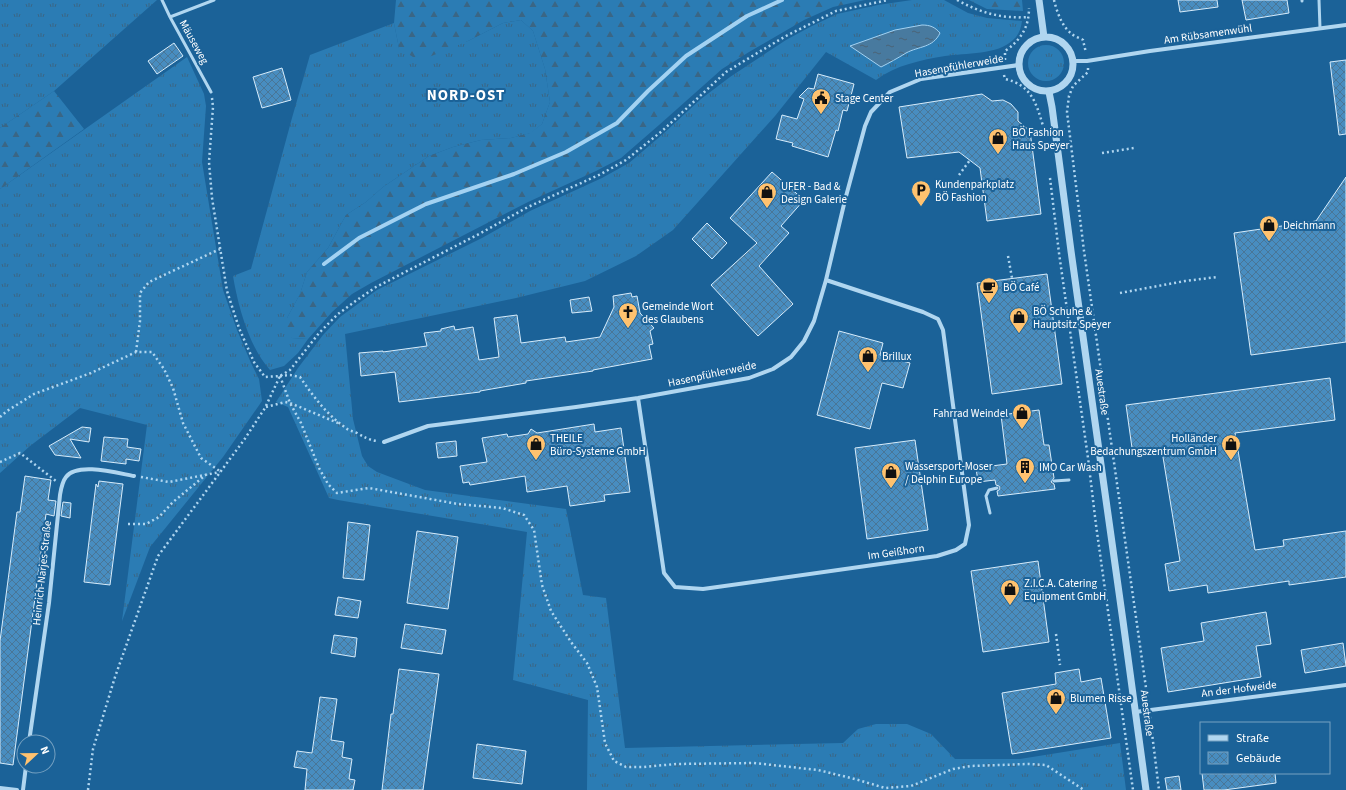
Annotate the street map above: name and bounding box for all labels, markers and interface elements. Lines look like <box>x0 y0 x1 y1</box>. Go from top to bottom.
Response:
street label: Mäuseweg <box>176 17 213 67</box>
street label: Am Rübsamenwühl <box>1163 20 1253 48</box>
street label: Hasenpfühlerweide <box>913 51 1005 81</box>
district label: NORD-OST <box>427 85 505 106</box>
public building icon: Stage Center <box>810 87 832 115</box>
place label: Stage Center <box>835 91 893 106</box>
place label: BÖ Fashion Haus Speyer <box>1012 125 1070 153</box>
shop icon: BÖ Fashion Haus Speyer <box>987 127 1009 155</box>
place label: Kundenparkplatz BÖ Fashion <box>935 177 1015 205</box>
place label: UFER - Bad & Design Galerie <box>781 179 847 207</box>
parking icon: Kundenparkplatz BÖ Fashion <box>910 179 932 207</box>
shop icon: UFER - Bad & Design Galerie <box>756 181 778 209</box>
shop icon: Deichmann <box>1258 214 1280 242</box>
place label: Deichmann <box>1283 218 1336 233</box>
cafe icon: BÖ Café <box>978 276 1000 304</box>
place label: BÖ Café <box>1003 280 1040 295</box>
place label: Gemeinde Wort des Glaubens <box>642 299 714 327</box>
church icon: Gemeinde Wort des Glaubens <box>617 301 639 329</box>
place label: BÖ Schuhe & Hauptsitz Speyer <box>1033 304 1111 332</box>
shop icon: BÖ Schuhe & Hauptsitz Speyer <box>1008 306 1030 334</box>
shop icon: Brillux <box>857 345 879 373</box>
place label: Brillux <box>882 349 912 364</box>
street label: Hasenpfühlerweide <box>666 357 758 391</box>
street label: Auestraße <box>1091 368 1113 417</box>
shop icon: Fahrrad Weindel <box>1011 402 1033 430</box>
place label: Fahrrad Weindel <box>933 406 1008 421</box>
place label: THEILE Büro-Systeme GmbH <box>550 431 646 459</box>
place label: Holländer Bedachungszentrum GmbH <box>1090 431 1217 459</box>
shop icon: THEILE Büro-Systeme GmbH <box>525 433 547 461</box>
shop icon: Holländer Bedachungszentrum GmbH <box>1220 433 1242 461</box>
building icon: IMO Car Wash <box>1014 456 1036 484</box>
place label: Wassersport-Moser / Delphin Europe <box>905 459 993 487</box>
place label: IMO Car Wash <box>1039 460 1102 475</box>
shop icon: Wassersport-Moser / Delphin Europe <box>880 461 902 489</box>
street label: Heinrich-Narjes-Straße <box>29 519 55 626</box>
street label: Im Geißhorn <box>867 541 925 563</box>
place label: Z.I.C.A. Catering Equipment GmbH <box>1024 576 1106 604</box>
shop icon: Z.I.C.A. Catering Equipment GmbH <box>999 578 1021 606</box>
street label: An der Hofweide <box>1201 677 1278 701</box>
shop icon: Blumen Risse <box>1045 687 1067 715</box>
street label: Auestraße <box>1137 689 1157 737</box>
place label: Blumen Risse <box>1070 691 1132 706</box>
legend <box>1200 722 1330 774</box>
text: Straße <box>1236 730 1269 747</box>
north arrow <box>16 734 56 774</box>
text: N <box>36 744 53 757</box>
text: Gebäude <box>1236 750 1281 767</box>

